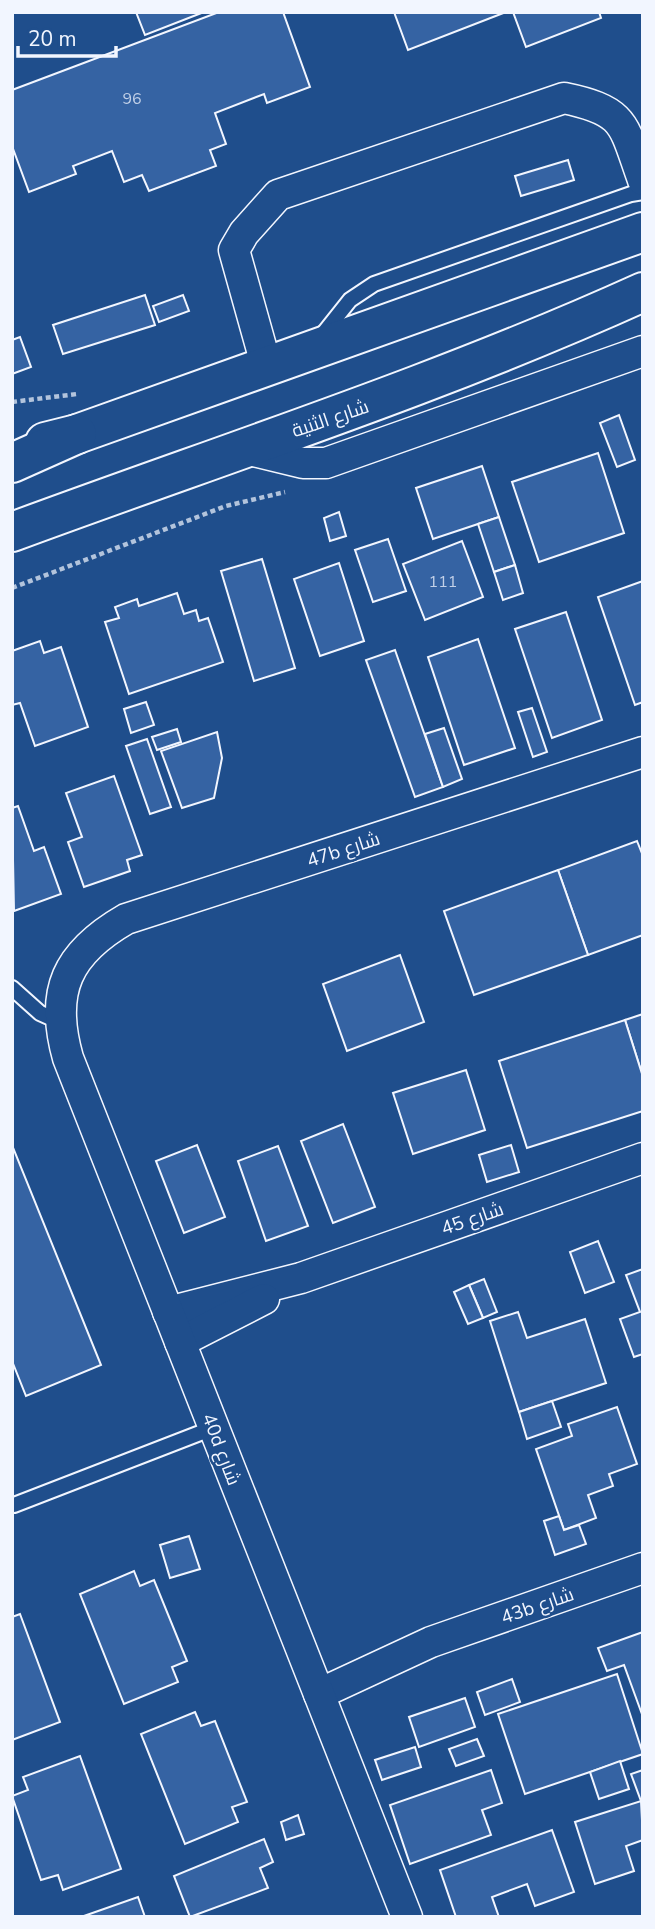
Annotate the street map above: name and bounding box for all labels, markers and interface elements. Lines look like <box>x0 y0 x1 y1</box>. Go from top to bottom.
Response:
scale bar <box>18 14 116 58</box>
text: 20 m <box>28 25 77 53</box>
house number: 96 <box>122 88 142 110</box>
street label: شارع الثنية <box>288 394 372 444</box>
house number: 111 <box>429 571 457 593</box>
street label: 47b شارع <box>303 826 383 874</box>
street label: شارع 45 <box>438 1196 507 1242</box>
street label: 40d شارع <box>195 1409 247 1489</box>
street label: 43b شارع <box>497 1581 577 1631</box>

